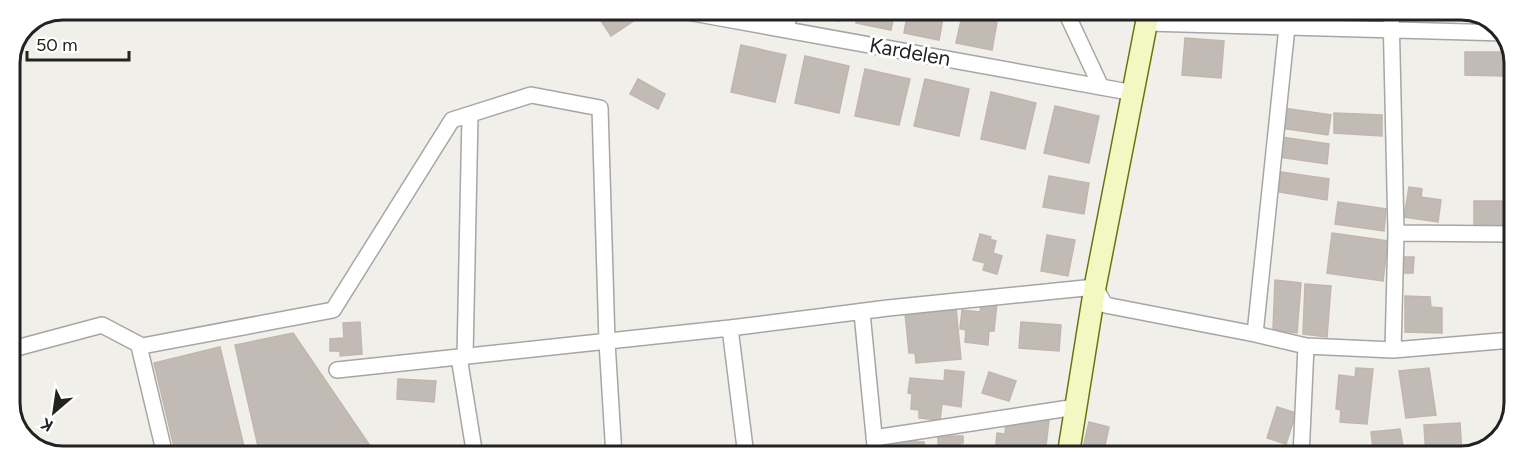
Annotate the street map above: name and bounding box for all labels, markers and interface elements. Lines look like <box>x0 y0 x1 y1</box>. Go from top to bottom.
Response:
scale bar <box>27 24 129 62</box>
street label: Kardelen <box>868 32 953 71</box>
text: 50 m <box>36 34 78 56</box>
north arrow <box>24 382 84 442</box>
text: K <box>37 414 56 436</box>

